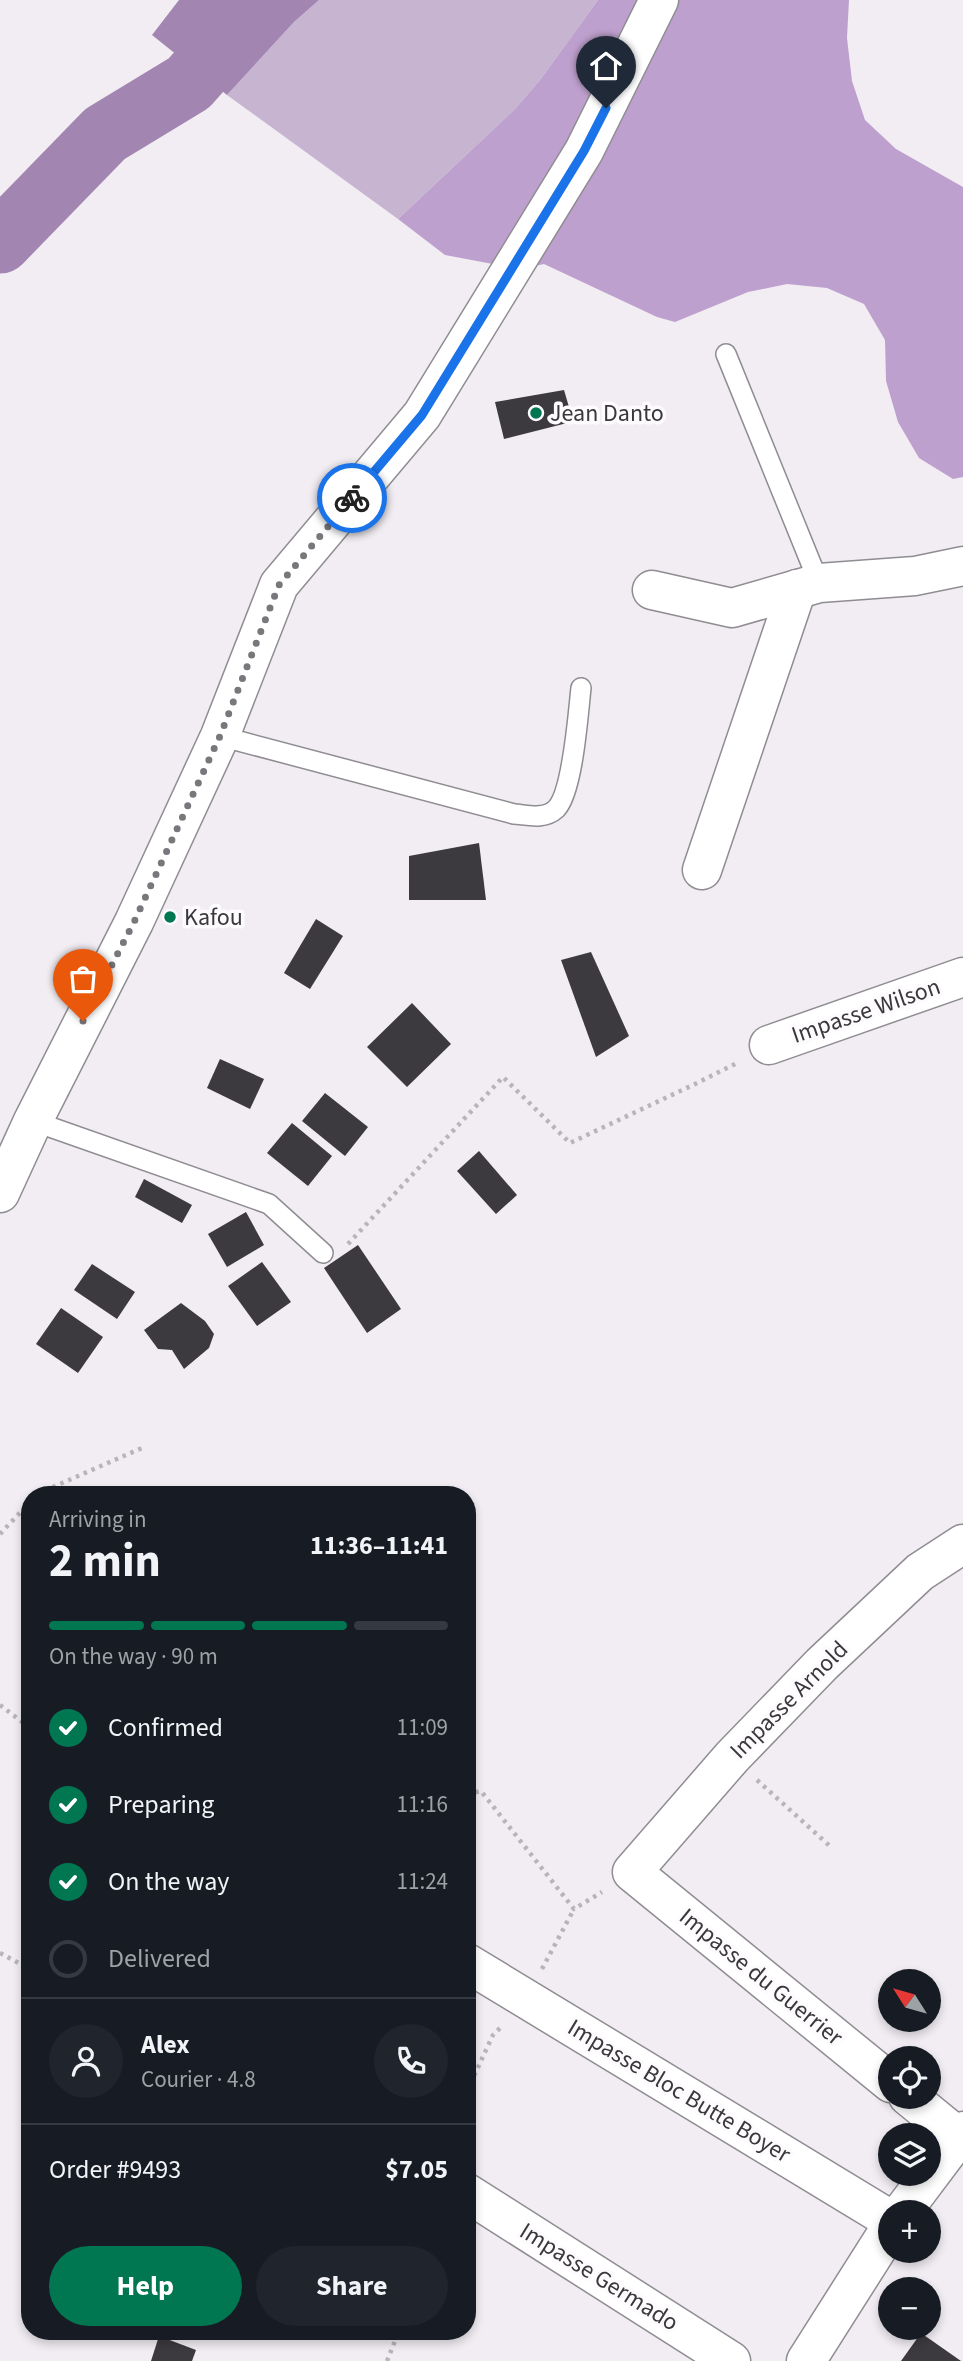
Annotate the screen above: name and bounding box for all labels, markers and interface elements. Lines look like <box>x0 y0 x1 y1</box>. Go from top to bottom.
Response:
pin <box>576 36 636 108</box>
icon: home <box>587 47 625 85</box>
place label: Jean Danto <box>550 396 664 431</box>
marker: Jean Danto <box>528 405 544 421</box>
courier <box>317 463 387 533</box>
icon: bike <box>333 479 371 517</box>
place label: Kafou <box>184 900 243 935</box>
marker: Kafou <box>162 909 178 925</box>
pin <box>53 949 113 1021</box>
icon: bag <box>64 960 102 998</box>
street label: Impasse Wilson <box>787 969 945 1053</box>
text: Arriving in <box>49 1503 147 1536</box>
text: 11:36–11:41 <box>310 1527 448 1564</box>
text: 2 min <box>49 1529 161 1594</box>
street label: Impasse Arnold <box>722 1633 856 1767</box>
text: On the way · 90 m <box>49 1640 218 1673</box>
icon: check <box>49 1709 87 1747</box>
text: Confirmed <box>108 1709 223 1746</box>
text: 11:09 <box>397 1711 448 1744</box>
icon: check <box>49 1786 87 1824</box>
text: Preparing <box>108 1786 214 1823</box>
text: 11:16 <box>397 1788 448 1821</box>
icon: check <box>49 1863 87 1901</box>
text: On the way <box>108 1863 229 1900</box>
text: 11:24 <box>397 1865 448 1898</box>
street label: Impasse du Guerrier <box>672 1900 851 2055</box>
text: Delivered <box>108 1940 211 1977</box>
north arrow <box>878 1969 942 2032</box>
map controls <box>878 1969 941 2340</box>
street label: Impasse Bloc Butte Boyer <box>561 2010 798 2172</box>
button: person <box>49 2024 123 2098</box>
button: phone <box>374 2024 448 2098</box>
text: Alex <box>141 2026 190 2063</box>
button: locate <box>878 2046 941 2109</box>
text: Courier · 4.8 <box>141 2063 256 2096</box>
button: layers <box>878 2123 941 2186</box>
text: Order #9493 <box>49 2151 181 2188</box>
text: $7.05 <box>385 2151 448 2188</box>
button: + <box>878 2200 941 2263</box>
street label: Impasse Germado <box>513 2214 685 2340</box>
button: Help <box>49 2246 242 2326</box>
button: Share <box>256 2246 448 2326</box>
button: − <box>878 2277 941 2340</box>

